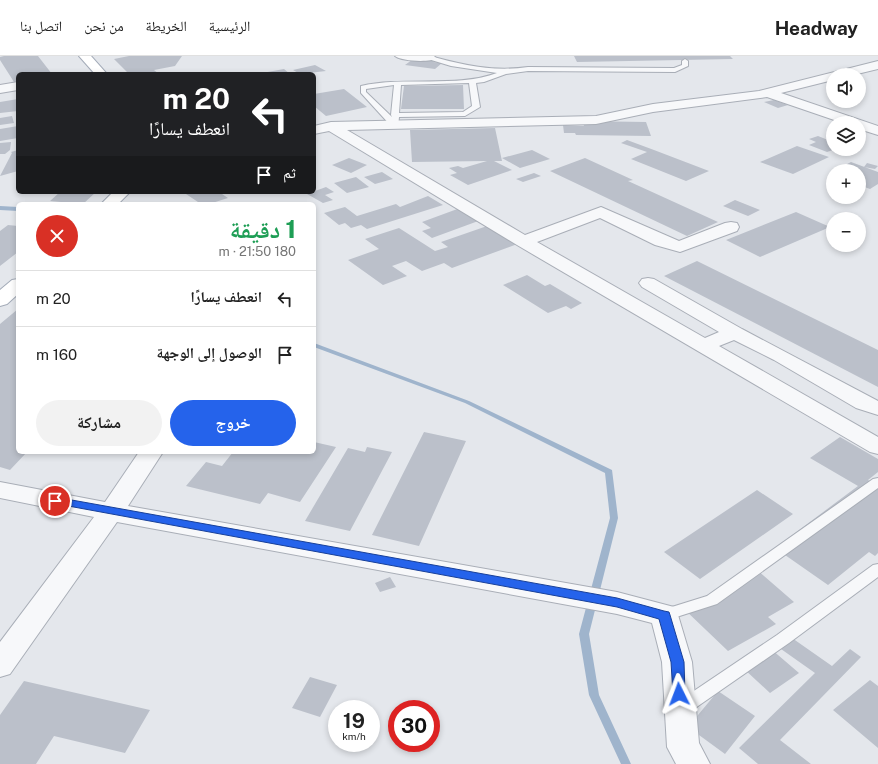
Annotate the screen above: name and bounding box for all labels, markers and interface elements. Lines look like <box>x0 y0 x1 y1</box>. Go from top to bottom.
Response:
text: Headway <box>775 17 858 39</box>
text: اتصل بنا <box>20 18 62 34</box>
text: من نحن <box>84 18 124 34</box>
text: الخريطة <box>146 18 187 34</box>
text: الرئيسية <box>209 18 250 34</box>
map controls <box>826 68 866 252</box>
button: sound <box>826 68 866 108</box>
text: 20 m <box>163 82 230 115</box>
icon: left <box>244 88 296 140</box>
button: layers <box>826 116 866 156</box>
text: انعطف يسارًا <box>149 118 230 139</box>
icon: arrive <box>253 164 275 186</box>
text: ثم <box>283 164 296 181</box>
button: + <box>826 164 866 204</box>
button: − <box>826 212 866 252</box>
button: close <box>36 215 78 257</box>
text: 1 دقيقة <box>230 215 296 243</box>
text: 180 m · 21:50 <box>219 244 296 259</box>
text: انعطف يسارًا <box>191 288 262 305</box>
icon: left <box>274 288 296 310</box>
text: 20 m <box>36 290 71 307</box>
text: الوصول إلى الوجهة <box>157 344 262 361</box>
icon: arrive <box>274 344 296 366</box>
text: 160 m <box>36 346 77 363</box>
button: مشاركة <box>36 400 162 446</box>
button: خروج <box>170 400 296 446</box>
pin <box>38 484 72 518</box>
icon: arrive <box>44 490 66 512</box>
position arrow <box>658 673 700 715</box>
speed limit sign: 30 <box>388 700 440 752</box>
text: 19 <box>343 709 365 733</box>
text: km/h <box>342 730 366 742</box>

